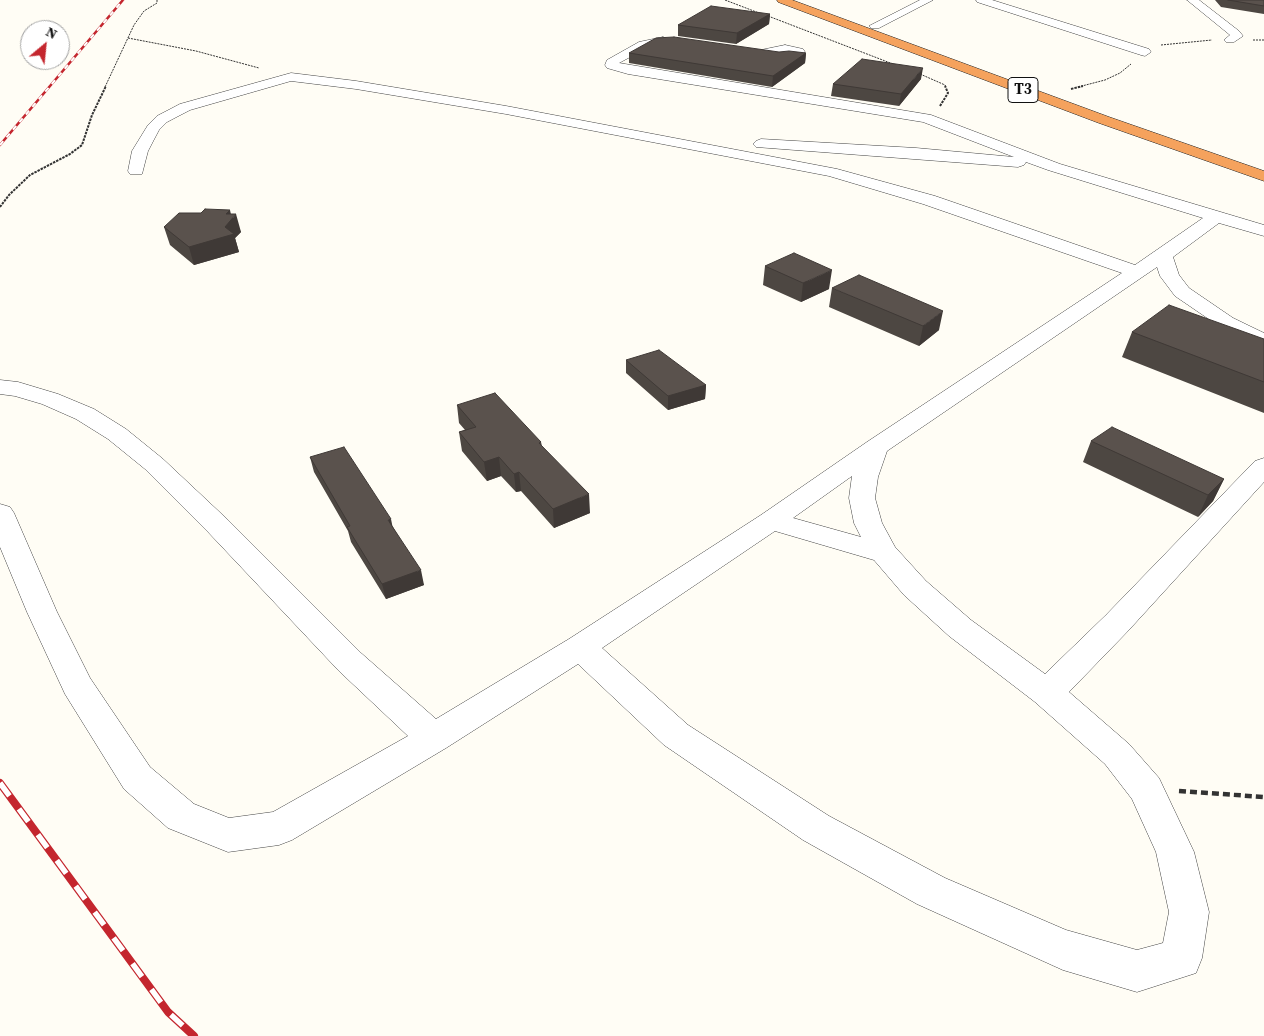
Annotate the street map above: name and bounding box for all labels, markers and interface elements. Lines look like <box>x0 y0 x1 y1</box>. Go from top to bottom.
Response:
north arrow <box>20 20 70 70</box>
text: N <box>42 21 61 44</box>
road number: T3 <box>1008 78 1038 102</box>

